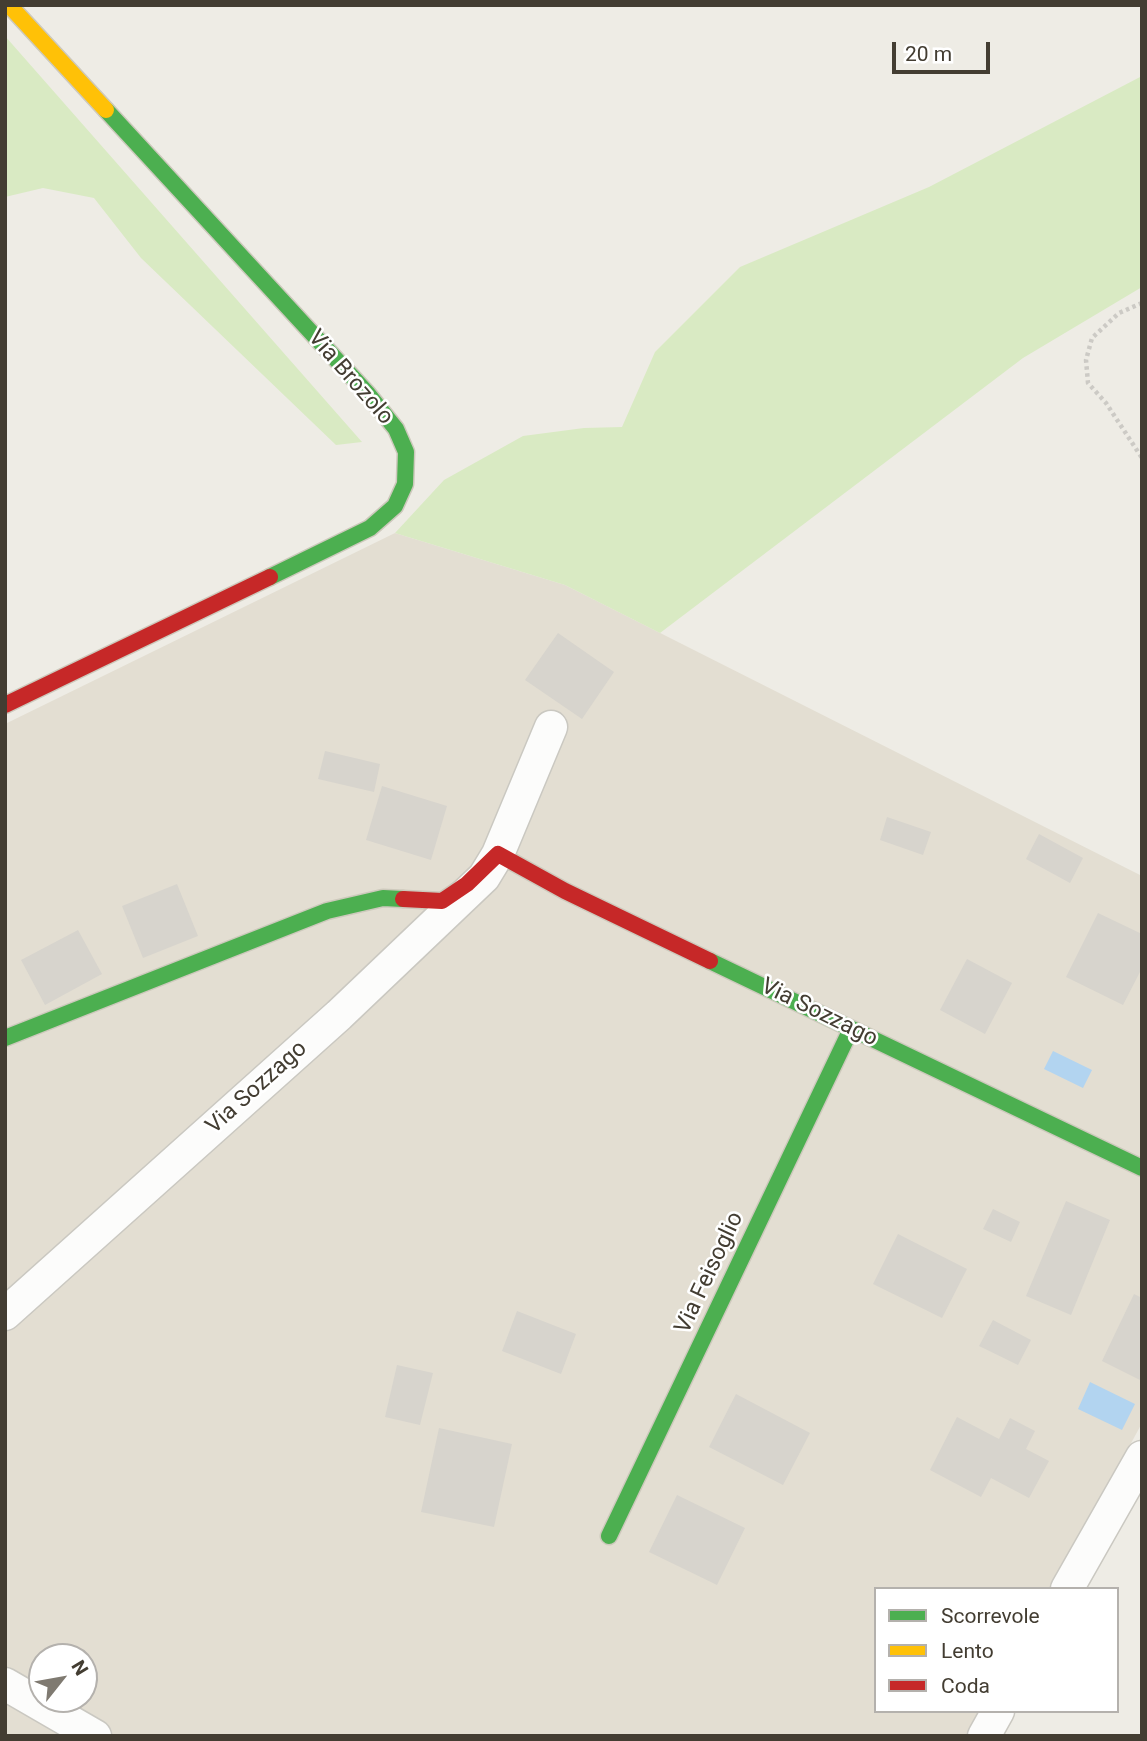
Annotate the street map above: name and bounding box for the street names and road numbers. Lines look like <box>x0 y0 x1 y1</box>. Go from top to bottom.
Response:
street label: Via Brozolo <box>301 325 399 431</box>
street label: Via Sozzago <box>756 973 882 1053</box>
street label: Via Sozzago <box>201 1035 313 1141</box>
street label: Via Feisoglio <box>670 1208 750 1338</box>

